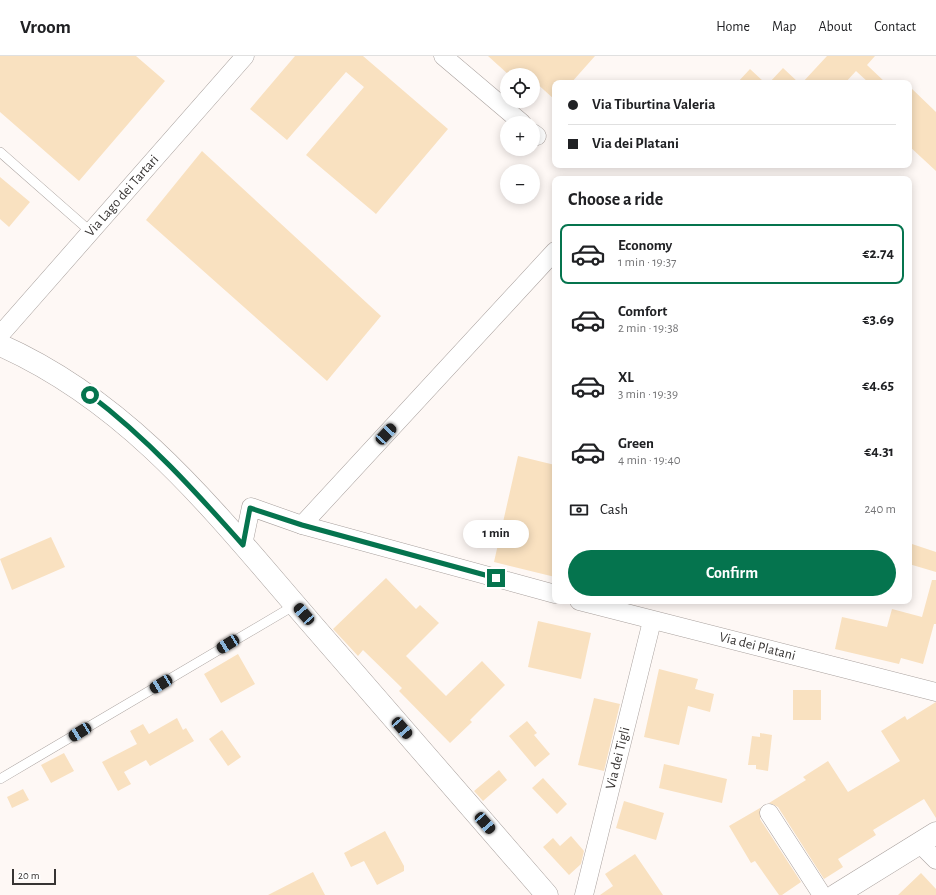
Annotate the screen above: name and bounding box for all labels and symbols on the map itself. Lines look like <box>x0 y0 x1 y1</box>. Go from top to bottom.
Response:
street label: Via Lago dei Tartari <box>83 153 161 239</box>
route start <box>81 386 99 404</box>
car <box>373 421 399 447</box>
callout: 1 min <box>463 520 529 548</box>
route end <box>487 569 505 587</box>
car <box>292 601 316 627</box>
street label: Via dei Platani <box>718 630 797 663</box>
car <box>215 633 241 655</box>
car <box>148 673 174 695</box>
car <box>390 715 414 741</box>
car <box>67 721 93 743</box>
street label: Via dei Tigli <box>604 726 632 791</box>
car <box>473 810 497 836</box>
scale bar <box>12 867 56 886</box>

